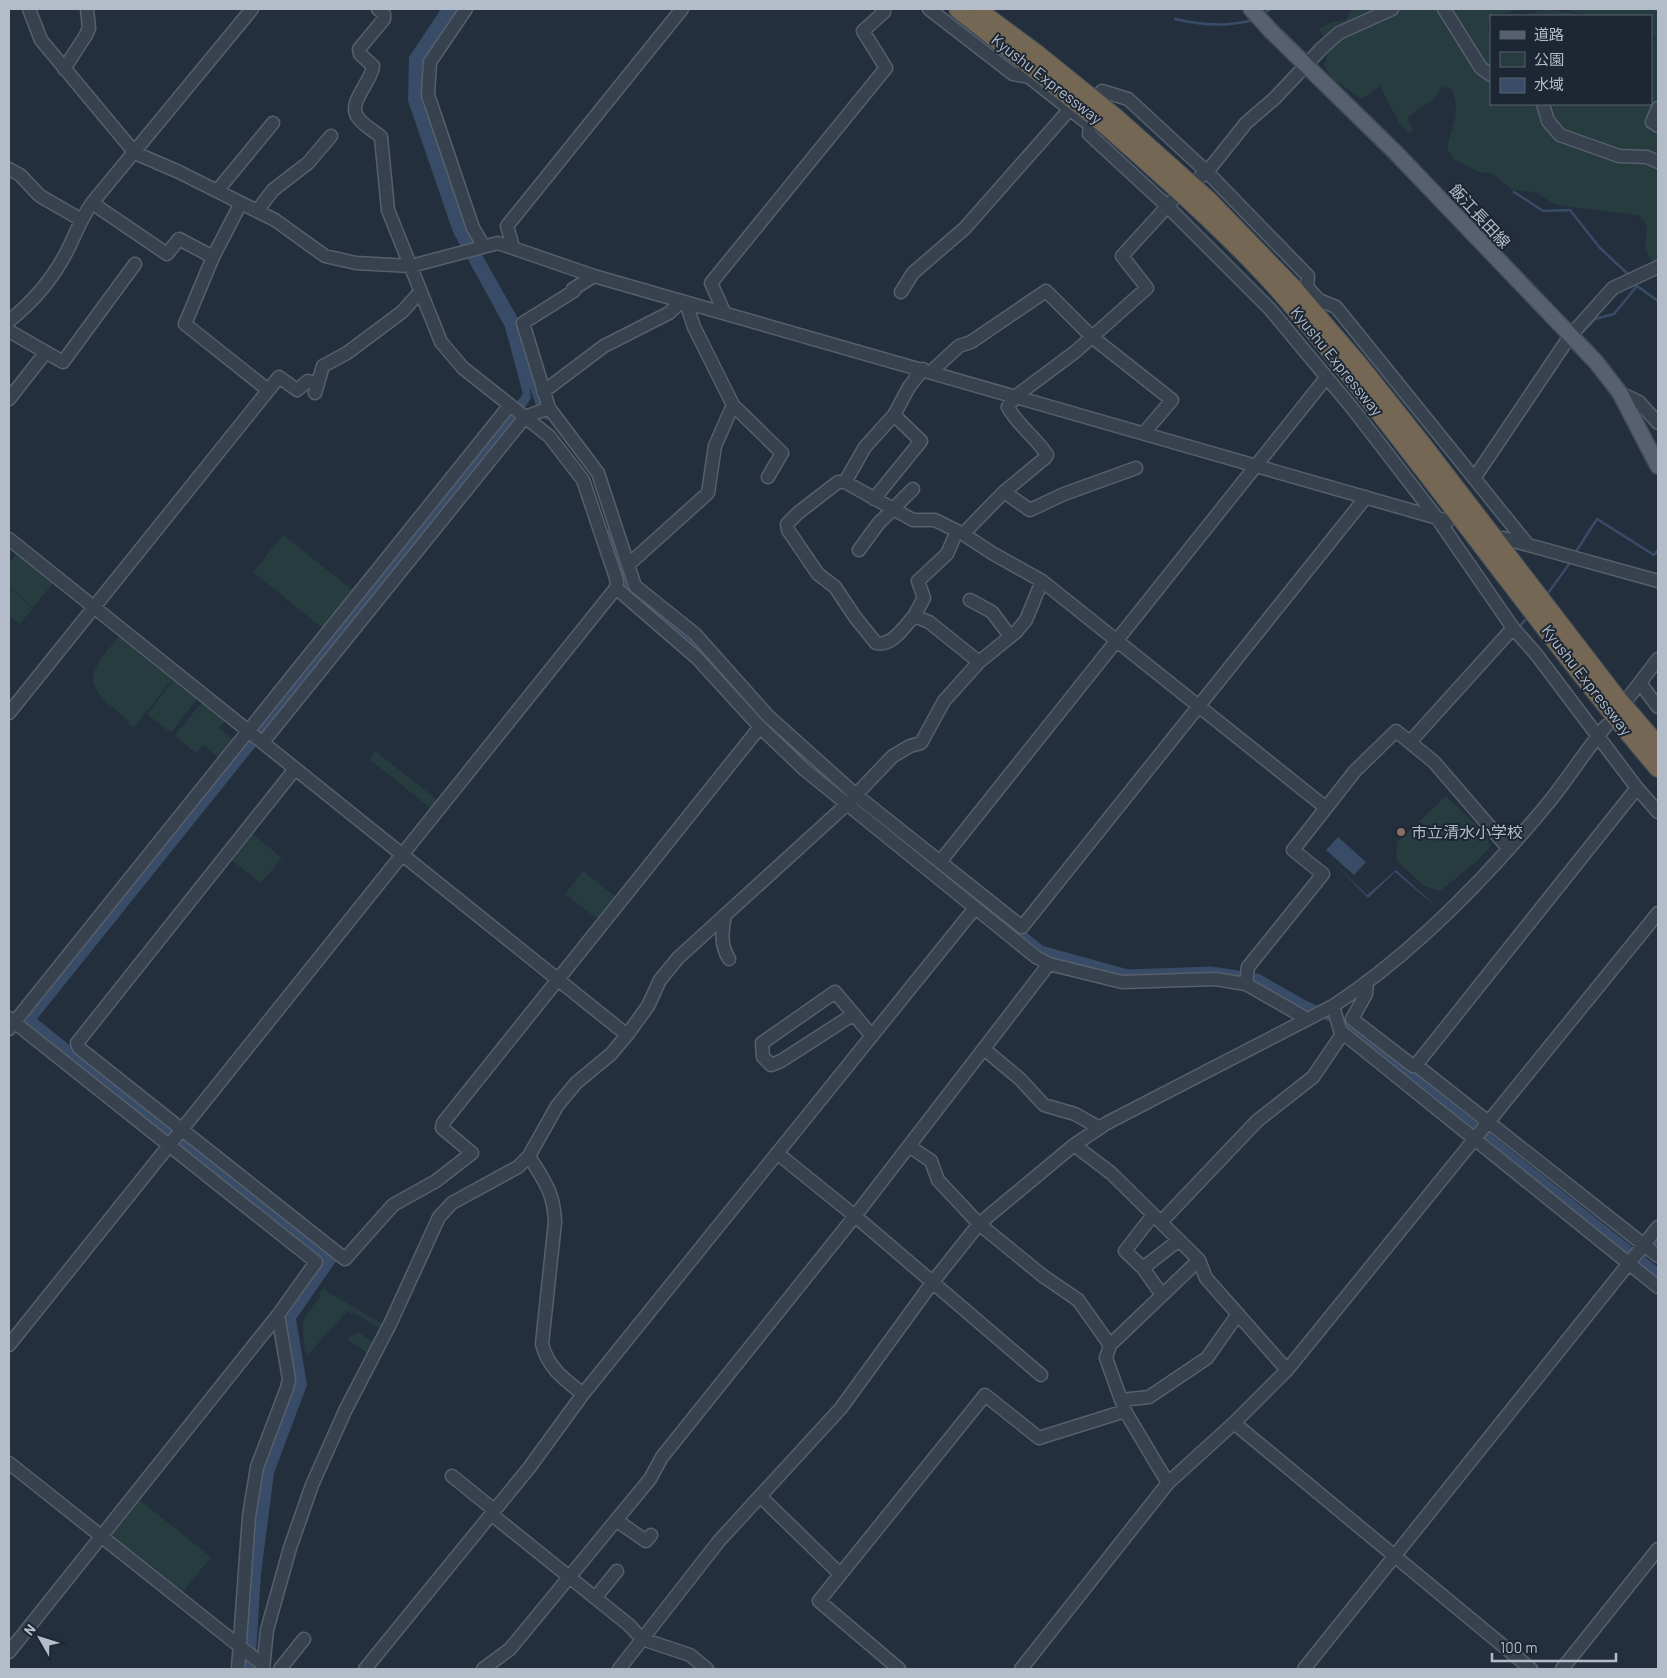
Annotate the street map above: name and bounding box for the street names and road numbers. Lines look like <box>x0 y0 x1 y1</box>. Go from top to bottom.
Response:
street label: Kyushu Expressway <box>988 29 1107 128</box>
street label: 飯江長田線 <box>1446 180 1515 251</box>
street label: Kyushu Expressway <box>1287 302 1388 420</box>
street label: Kyushu Expressway <box>1538 621 1637 739</box>

